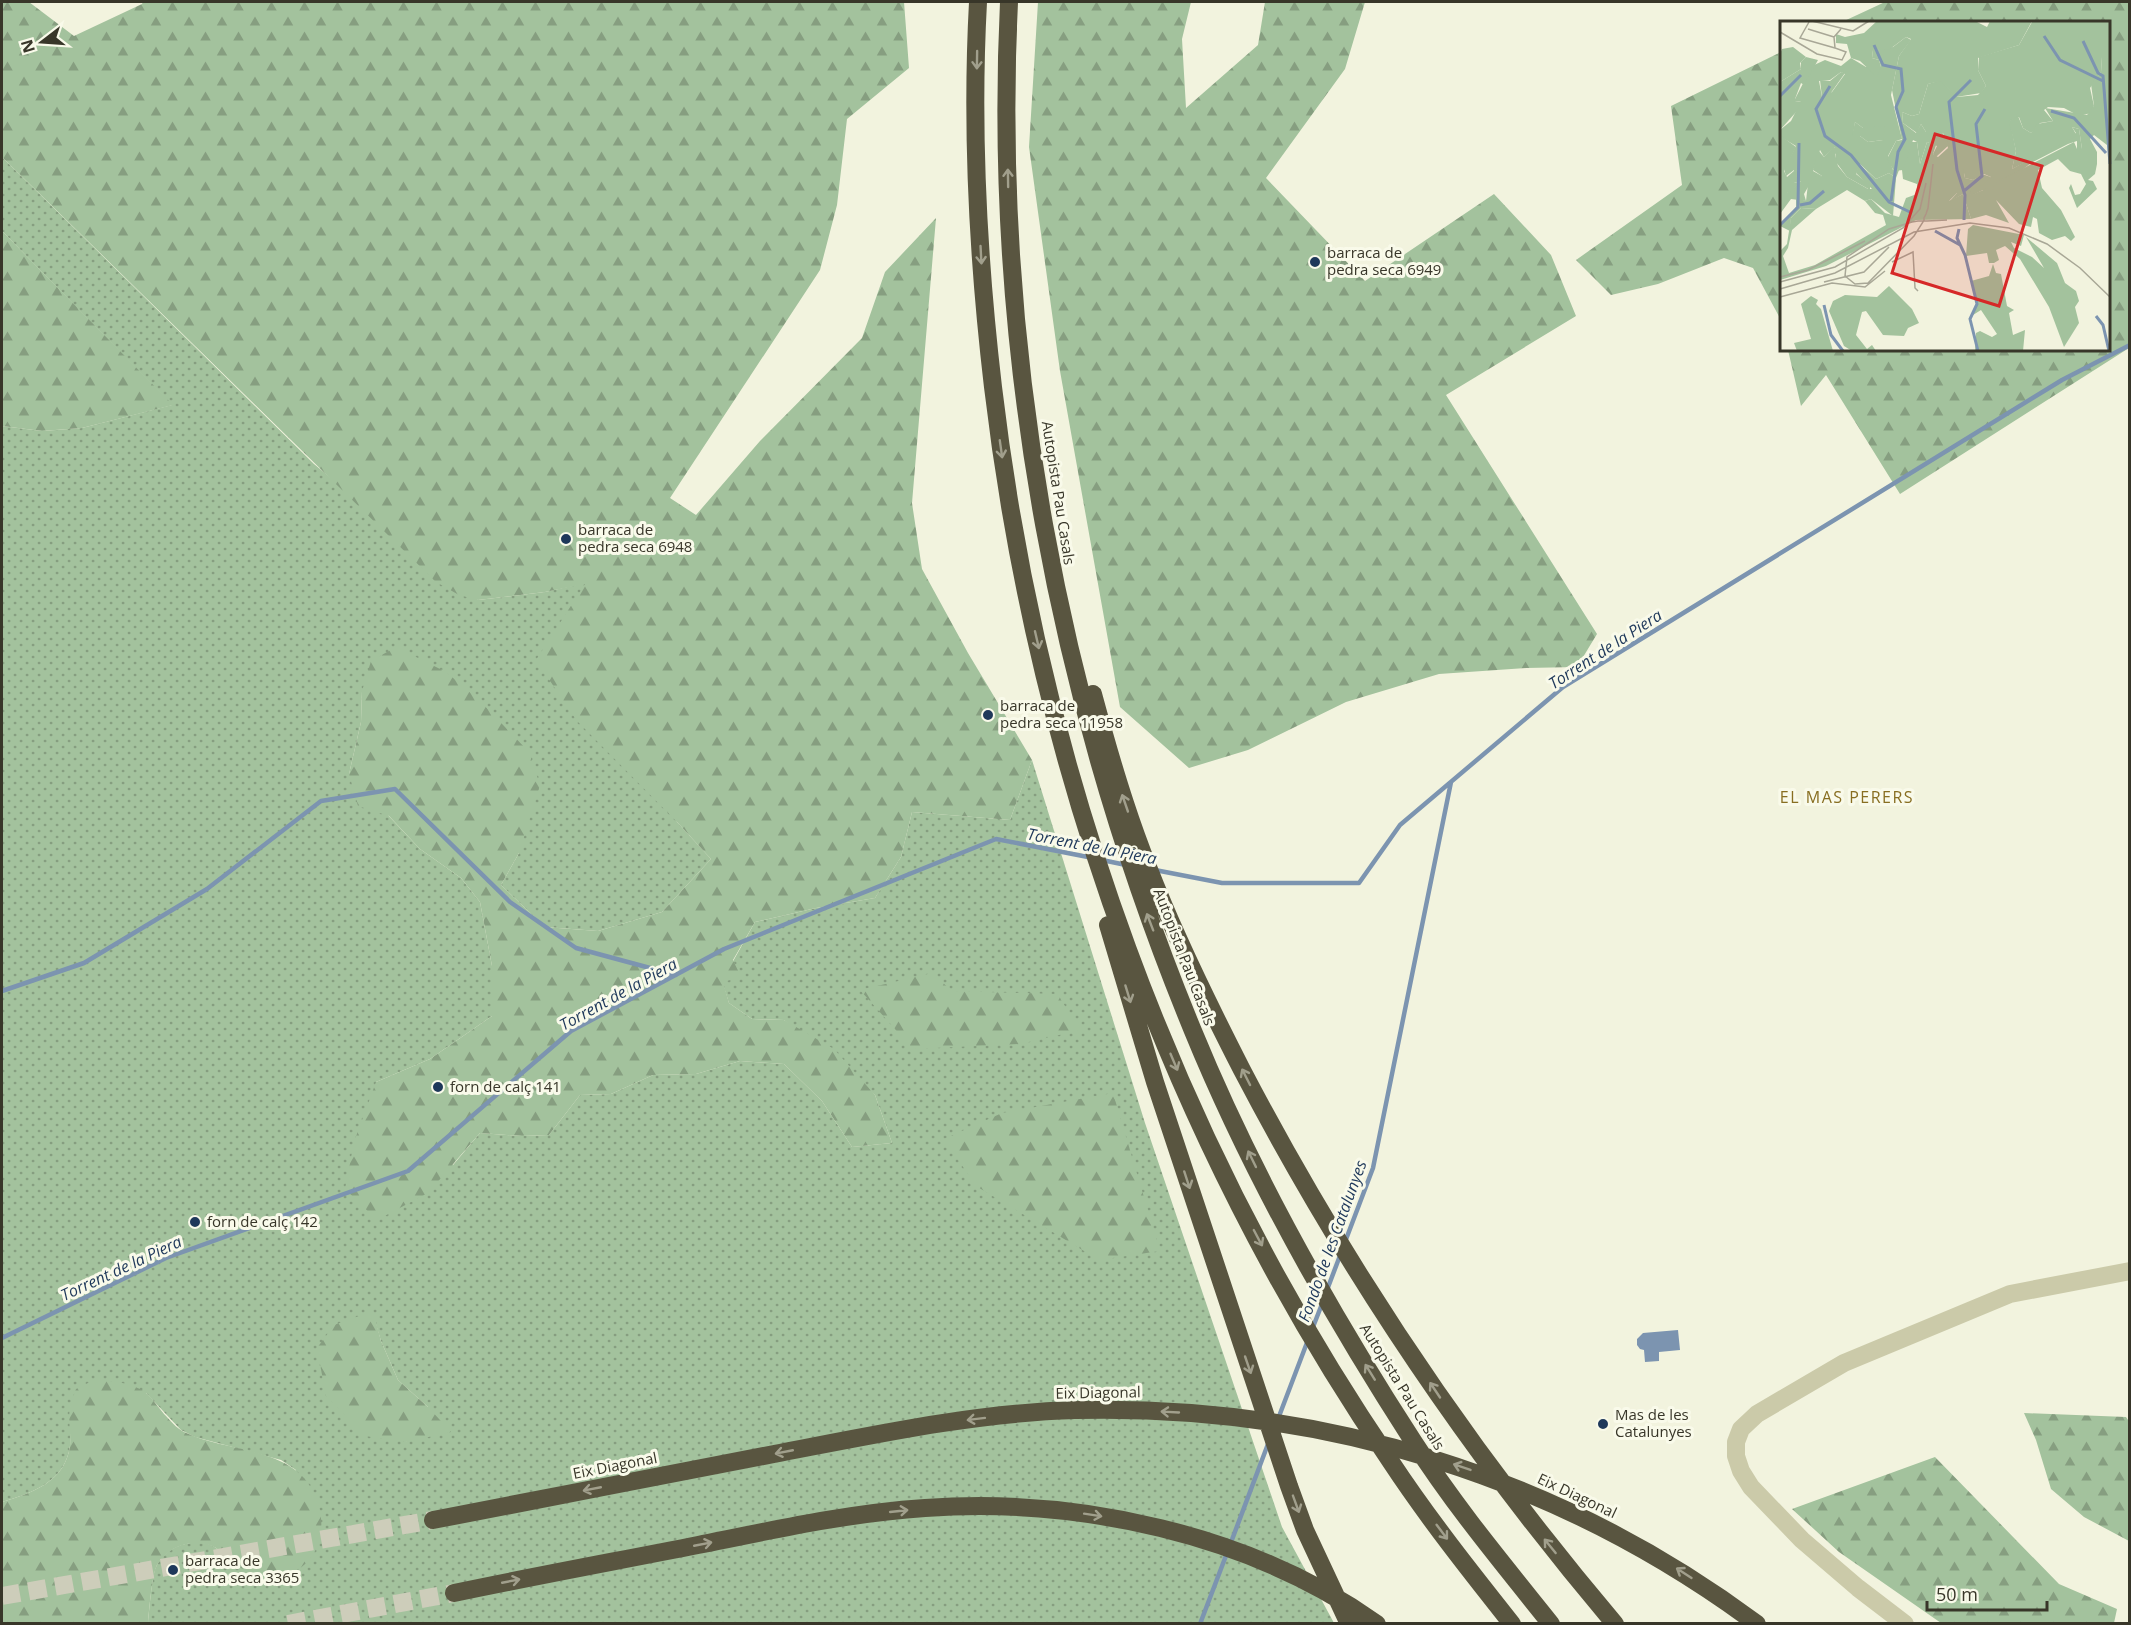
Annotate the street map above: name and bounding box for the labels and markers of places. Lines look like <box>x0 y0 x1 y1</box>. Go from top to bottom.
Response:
place label: barraca de pedra seca 6949 <box>1327 242 1441 279</box>
marker: barraca de pedra seca 6949 <box>1308 255 1322 269</box>
place label: barraca de pedra seca 6948 <box>578 519 692 556</box>
marker: barraca de pedra seca 6948 <box>559 532 573 546</box>
place label: barraca de pedra seca 11958 <box>1000 695 1123 732</box>
marker: barraca de pedra seca 11958 <box>981 708 995 722</box>
place label: forn de calç 141 <box>450 1076 561 1096</box>
marker: forn de calç 141 <box>431 1080 445 1094</box>
place label: forn de calç 142 <box>207 1211 318 1231</box>
marker: forn de calç 142 <box>188 1215 202 1229</box>
place label: Mas de les Catalunyes <box>1615 1404 1692 1441</box>
marker: Mas de les Catalunyes <box>1596 1417 1610 1431</box>
place label: barraca de pedra seca 3365 <box>185 1550 299 1587</box>
marker: barraca de pedra seca 3365 <box>166 1563 180 1577</box>

